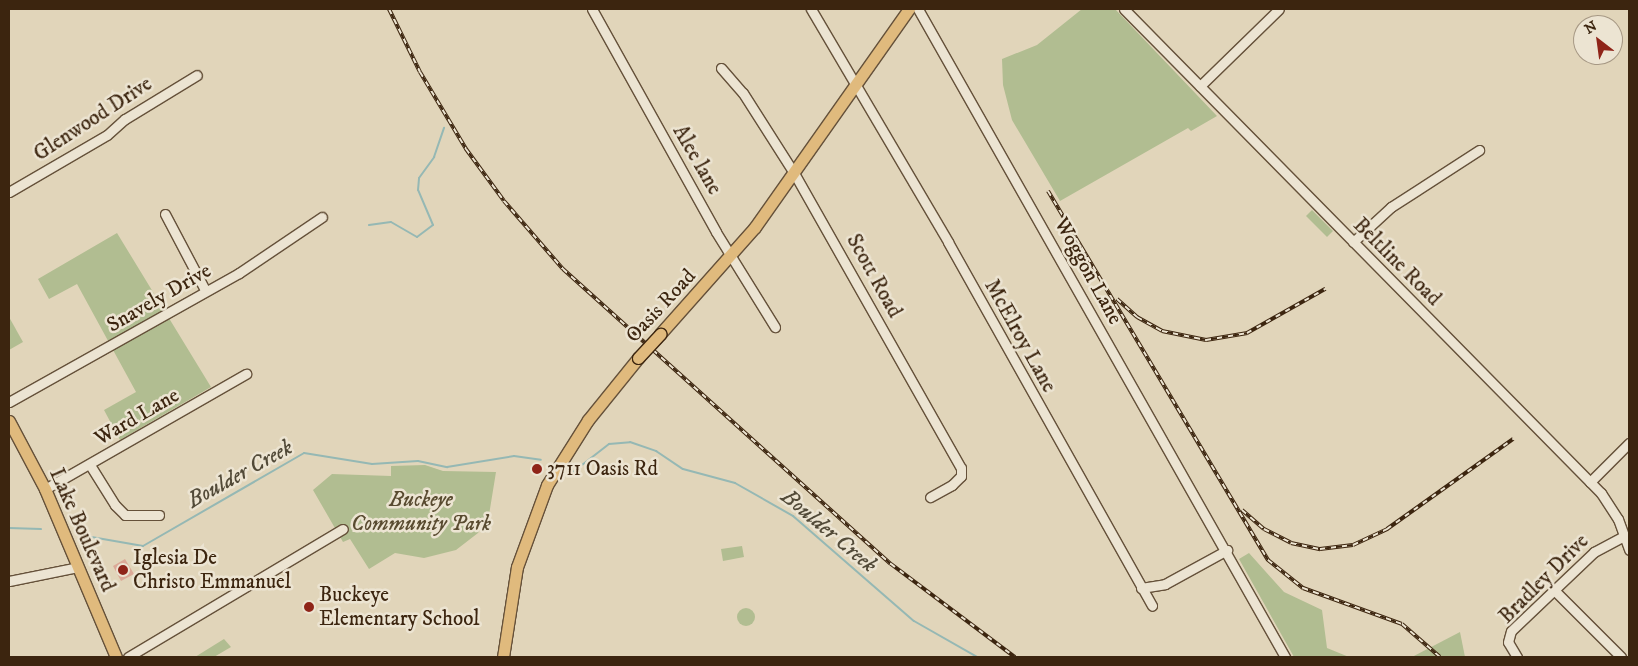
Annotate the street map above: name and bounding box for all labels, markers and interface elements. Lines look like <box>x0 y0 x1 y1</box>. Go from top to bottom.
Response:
north arrow <box>1573 15 1623 65</box>
text: N <box>1582 17 1600 39</box>
street label: Glenwood Drive <box>29 71 157 167</box>
street label: Alee lane <box>667 121 727 199</box>
street label: Woggon Lane <box>1048 213 1128 329</box>
street label: Beltline Road <box>1348 213 1446 311</box>
street label: Scott Road <box>841 230 907 322</box>
street label: Snavely Drive <box>102 258 216 338</box>
street label: Oasis Road <box>621 264 701 348</box>
street label: McElroy Lane <box>979 275 1061 397</box>
street label: Ward Lane <box>90 383 184 451</box>
water label: Boulder Creek <box>183 434 297 514</box>
place label: 3711 Oasis Rd <box>547 456 658 482</box>
marker: 3711 Oasis Rd <box>531 463 543 475</box>
street label: Lake Boulevard <box>44 464 120 596</box>
water label: Boulder Creek <box>776 484 882 578</box>
park label: Buckeye Community Park <box>351 487 491 537</box>
street label: Bradley Drive <box>1494 529 1594 629</box>
place label: Iglesia De Christo Emmanuel <box>133 545 291 595</box>
marker: Iglesia De Christo Emmanuel <box>117 564 129 576</box>
place label: Buckeye Elementary School <box>319 582 480 632</box>
marker: Buckeye Elementary School <box>303 601 315 613</box>

